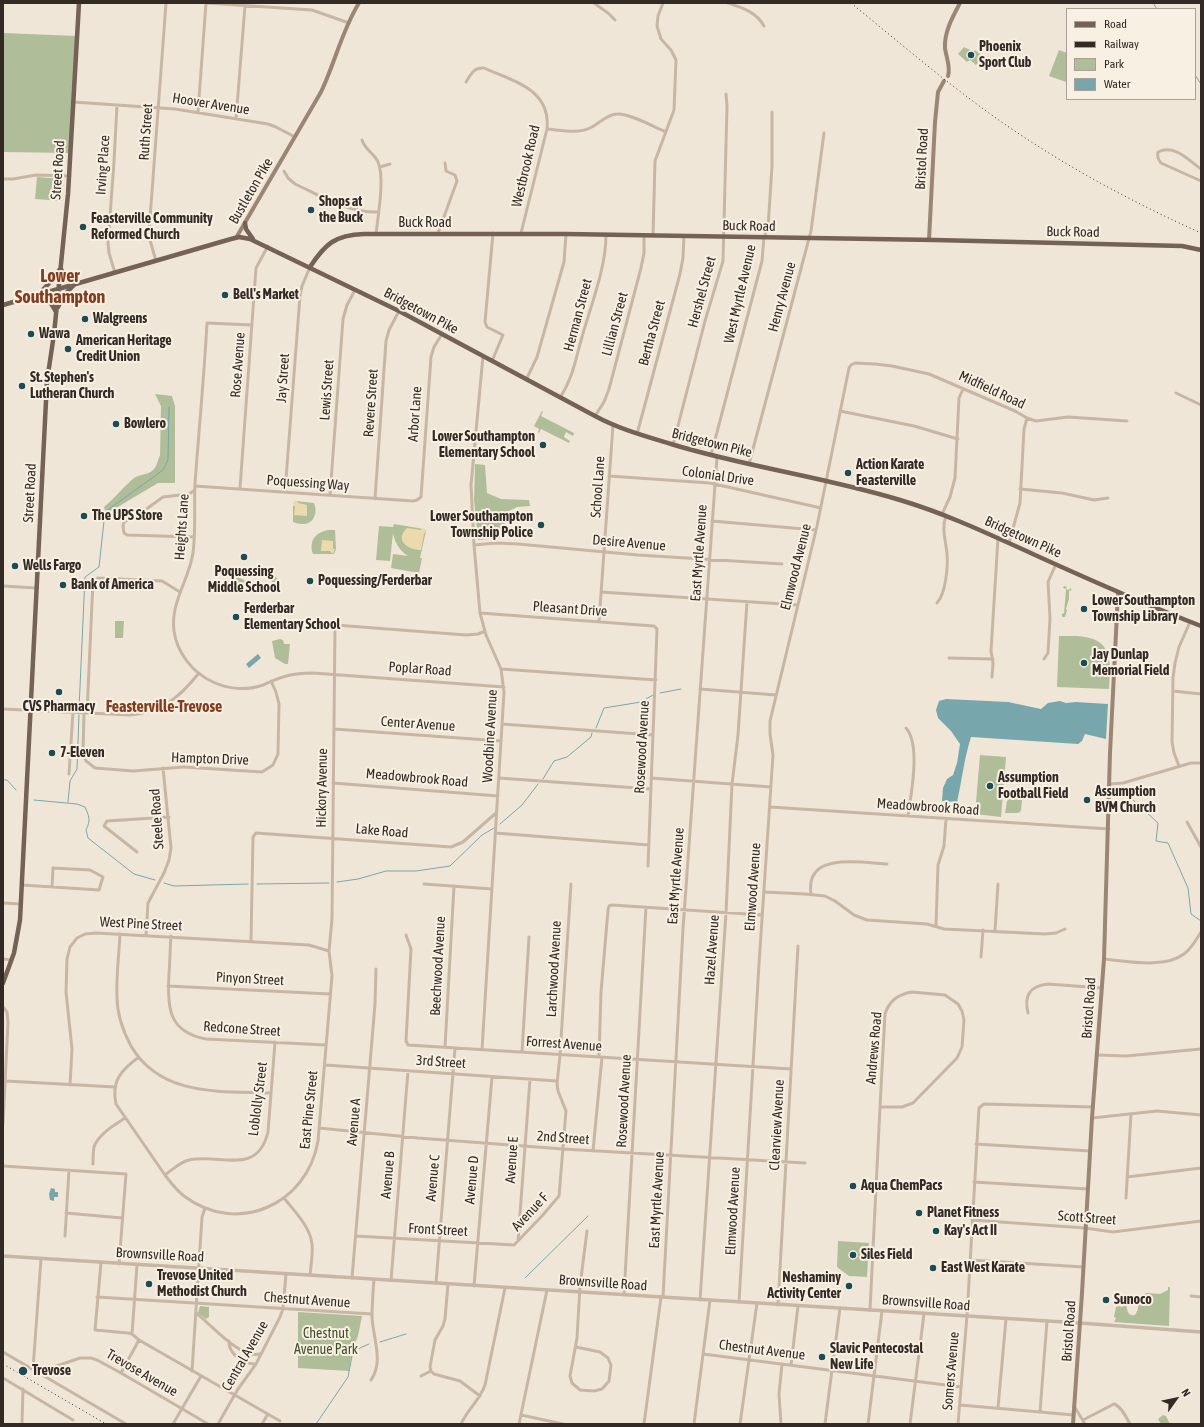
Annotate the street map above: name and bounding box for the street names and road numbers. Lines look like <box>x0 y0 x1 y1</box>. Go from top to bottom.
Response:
street label: Hoover Avenue <box>171 90 251 118</box>
street label: Ruth Street <box>136 103 156 161</box>
street label: Westbrook Road <box>508 123 544 209</box>
street label: Bristol Road <box>912 128 932 190</box>
street label: Irving Place <box>93 134 113 196</box>
street label: Street Road <box>48 140 68 200</box>
street label: Bustleton Pike <box>225 155 277 227</box>
street label: Buck Road <box>398 215 452 231</box>
street label: Buck Road <box>722 217 776 235</box>
street label: Buck Road <box>1046 223 1100 241</box>
street label: West Myrtle Avenue <box>720 243 760 345</box>
street label: Hershel Street <box>684 255 720 329</box>
street label: Henry Avenue <box>765 260 799 334</box>
street label: Herman Street <box>560 277 596 353</box>
street label: Bridgetown Pike <box>381 284 461 338</box>
street label: Lillian Street <box>598 290 632 358</box>
street label: Bertha Street <box>635 298 669 368</box>
street label: Rose Avenue <box>227 332 249 398</box>
street label: Jay Street <box>273 353 293 403</box>
street label: Lewis Street <box>317 359 337 421</box>
street label: Midfield Road <box>956 367 1028 413</box>
street label: Revere Street <box>360 368 382 438</box>
street label: Arbor Lane <box>405 386 425 442</box>
street label: Bridgetown Pike <box>670 425 754 461</box>
street label: School Lane <box>587 456 609 518</box>
street label: Street Road <box>20 463 40 523</box>
street label: Colonial Drive <box>681 463 755 489</box>
street label: Poquessing Way <box>266 472 350 494</box>
street label: Heights Lane <box>171 493 193 561</box>
street label: East Myrtle Avenue <box>687 504 711 602</box>
street label: Bridgetown Pike <box>982 513 1064 561</box>
street label: Elmwood Avenue <box>777 522 815 612</box>
street label: Desire Avenue <box>592 531 666 555</box>
street label: Pleasant Drive <box>532 598 608 620</box>
street label: Poplar Road <box>388 658 452 680</box>
street label: Woodbine Avenue <box>479 689 501 783</box>
street label: Rosewood Avenue <box>631 700 653 794</box>
street label: Center Avenue <box>380 713 456 735</box>
street label: Hickory Avenue <box>313 748 331 828</box>
street label: Hampton Drive <box>171 749 249 769</box>
street label: Meadowbrook Road <box>365 765 469 791</box>
street label: Steele Road <box>146 788 168 850</box>
street label: Meadowbrook Road <box>876 795 980 819</box>
street label: Lake Road <box>355 820 409 842</box>
street label: East Myrtle Avenue <box>664 827 688 925</box>
street label: Elmwood Avenue <box>742 842 764 932</box>
street label: West Pine Street <box>99 913 183 935</box>
street label: Hazel Avenue <box>701 914 723 986</box>
street label: Beechwood Avenue <box>427 916 449 1016</box>
street label: Larchwood Avenue <box>543 920 565 1018</box>
street label: Pinyon Street <box>215 969 285 989</box>
street label: Bristol Road <box>1078 977 1100 1039</box>
street label: Andrews Road <box>862 1011 886 1085</box>
street label: Redcone Street <box>203 1018 281 1040</box>
street label: Forrest Avenue <box>525 1033 603 1055</box>
street label: 3rd Street <box>415 1052 467 1072</box>
street label: Rosewood Avenue <box>613 1054 635 1148</box>
street label: Loblolly Street <box>245 1061 271 1137</box>
street label: East Pine Street <box>297 1070 321 1150</box>
street label: Clearview Avenue <box>766 1079 788 1171</box>
street label: Avenue A <box>344 1098 364 1146</box>
street label: 2nd Street <box>536 1128 590 1148</box>
street label: Avenue E <box>502 1136 522 1184</box>
street label: Avenue B <box>378 1151 398 1199</box>
street label: East Myrtle Avenue <box>646 1151 668 1249</box>
street label: Avenue C <box>423 1154 443 1202</box>
street label: Avenue D <box>462 1155 482 1205</box>
street label: Elmwood Avenue <box>722 1166 744 1256</box>
street label: Avenue F <box>508 1189 552 1235</box>
street label: Scott Street <box>1057 1208 1117 1228</box>
street label: Front Street <box>408 1220 468 1240</box>
street label: Brownsville Road <box>115 1244 205 1266</box>
street label: Brownsville Road <box>558 1272 648 1294</box>
street label: Chestnut Avenue <box>263 1289 351 1311</box>
street label: Brownsville Road <box>881 1292 971 1314</box>
street label: Bristol Road <box>1058 1300 1080 1362</box>
street label: Central Avenue <box>218 1318 272 1394</box>
street label: Somers Avenue <box>939 1331 963 1411</box>
street label: Chestnut Avenue <box>718 1336 806 1364</box>
street label: Trevose Avenue <box>103 1346 181 1400</box>

